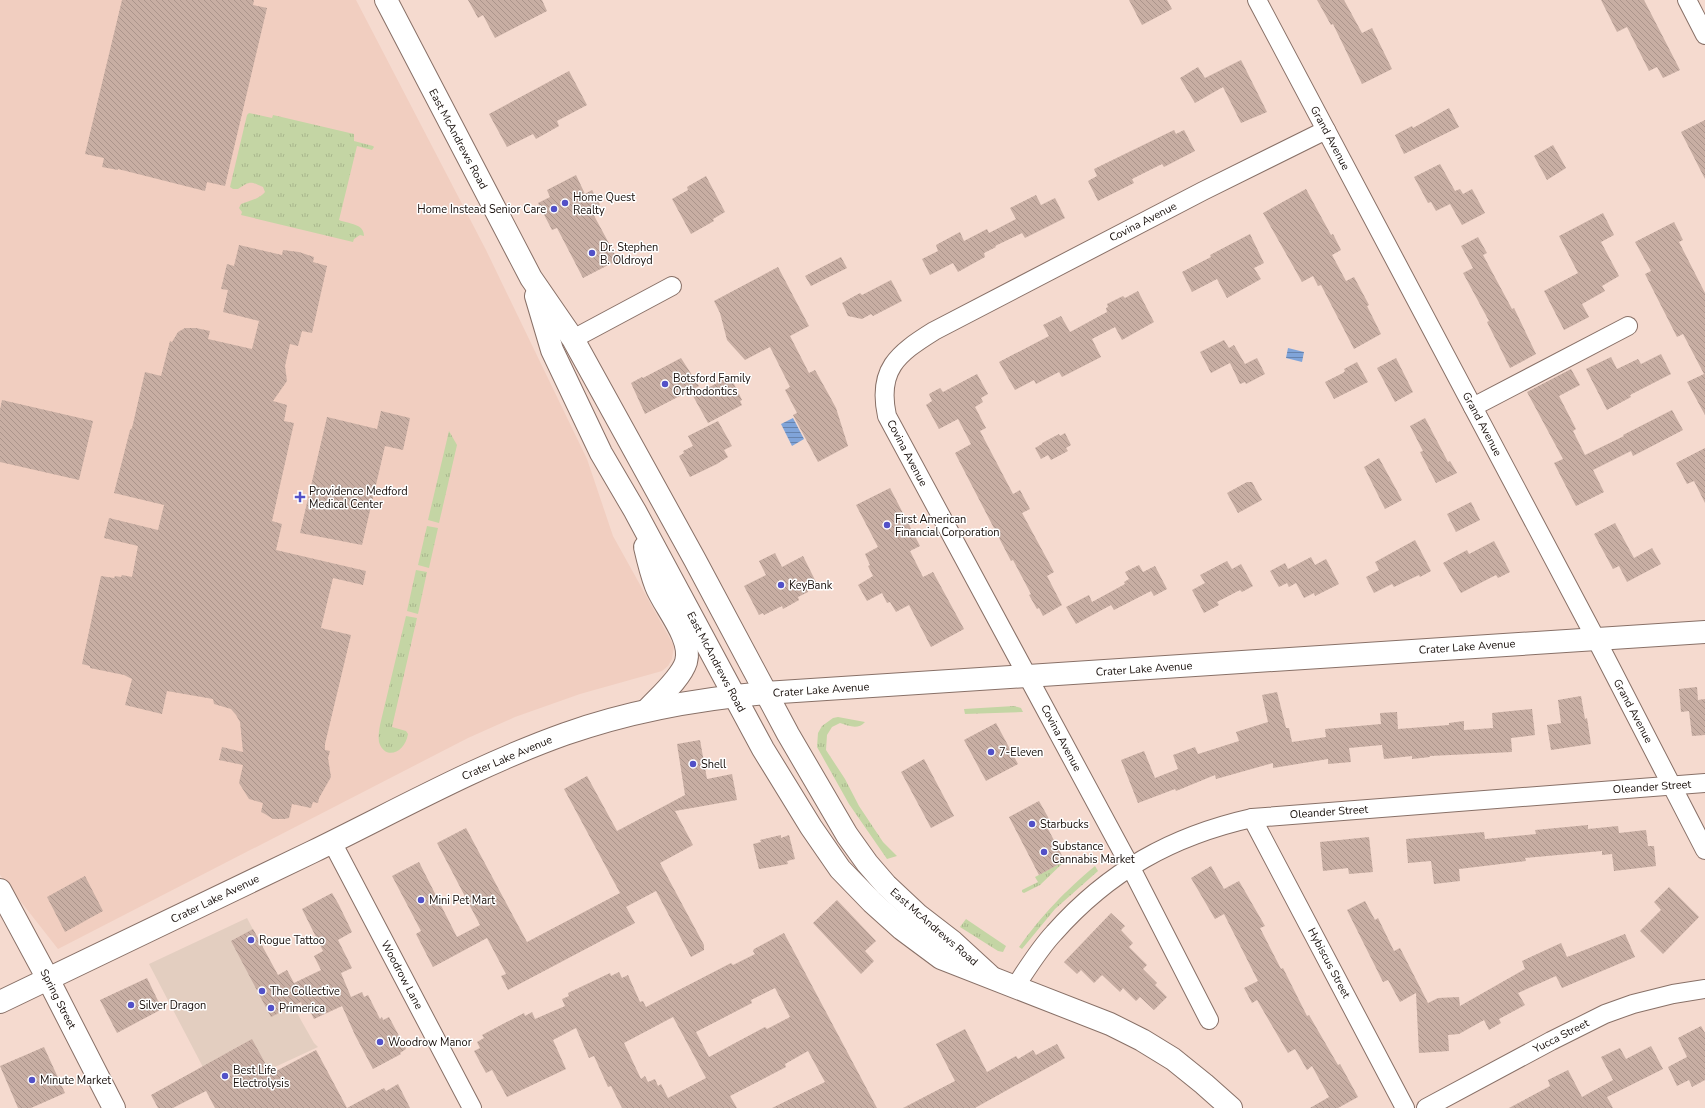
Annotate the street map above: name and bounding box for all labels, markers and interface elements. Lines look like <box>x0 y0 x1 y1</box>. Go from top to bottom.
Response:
street label: East McAndrews Road <box>425 86 491 192</box>
street label: Grand Avenue <box>1307 103 1353 173</box>
place label: Home Quest Realty <box>573 190 635 218</box>
marker: Home Quest Realty <box>560 198 570 208</box>
street label: Covina Avenue <box>1107 199 1179 245</box>
place label: Home Instead Senior Care <box>417 202 546 217</box>
marker: Home Instead Senior Care <box>549 204 559 214</box>
place label: Dr. Stephen B. Oldroyd <box>600 240 658 268</box>
marker: Dr. Stephen B. Oldroyd <box>587 248 597 258</box>
place label: Botsford Family Orthodontics <box>673 371 751 399</box>
marker: Botsford Family Orthodontics <box>660 379 670 389</box>
street label: Grand Avenue <box>1459 389 1505 459</box>
street label: Covina Avenue <box>883 417 931 489</box>
place label: Providence Medford Medical Center <box>309 484 408 512</box>
marker: Providence Medford Medical Center <box>294 491 306 503</box>
place label: First American Financial Corporation <box>895 512 1000 540</box>
marker: First American Financial Corporation <box>882 520 892 530</box>
place label: KeyBank <box>789 578 833 593</box>
marker: KeyBank <box>776 580 786 590</box>
street label: East McAndrews Road <box>683 609 749 715</box>
street label: Crater Lake Avenue <box>1418 636 1516 658</box>
street label: Crater Lake Avenue <box>1095 658 1193 680</box>
street label: Grand Avenue <box>1610 676 1656 746</box>
street label: Crater Lake Avenue <box>772 679 870 701</box>
street label: Covina Avenue <box>1037 702 1085 774</box>
street label: Crater Lake Avenue <box>460 732 555 784</box>
place label: 7-Eleven <box>999 745 1043 760</box>
marker: 7-Eleven <box>986 747 996 757</box>
place label: Shell <box>701 757 727 772</box>
marker: Shell <box>688 759 698 769</box>
street label: Oleander Street <box>1612 777 1692 797</box>
street label: Oleander Street <box>1289 802 1369 822</box>
place label: Starbucks <box>1040 817 1089 832</box>
marker: Starbucks <box>1027 819 1037 829</box>
place label: Substance Cannabis Market <box>1052 839 1135 867</box>
marker: Substance Cannabis Market <box>1039 847 1049 857</box>
street label: Crater Lake Avenue <box>168 871 262 927</box>
street label: East McAndrews Road <box>887 885 981 969</box>
place label: Mini Pet Mart <box>429 893 495 908</box>
marker: Mini Pet Mart <box>416 895 426 905</box>
street label: Hybiscus Street <box>1304 925 1354 1001</box>
place label: Rogue Tattoo <box>259 933 325 948</box>
marker: Rogue Tattoo <box>246 935 256 945</box>
street label: Woodrow Lane <box>378 938 427 1012</box>
street label: Spring Street <box>37 967 80 1032</box>
place label: The Collective <box>270 984 340 999</box>
marker: The Collective <box>257 986 267 996</box>
place label: Silver Dragon <box>139 998 206 1013</box>
marker: Silver Dragon <box>126 1000 136 1010</box>
place label: Primerica <box>279 1001 325 1016</box>
marker: Primerica <box>266 1003 276 1013</box>
street label: Yucca Street <box>1530 1015 1592 1057</box>
place label: Woodrow Manor <box>388 1035 472 1050</box>
marker: Woodrow Manor <box>375 1037 385 1047</box>
place label: Best Life Electrolysis <box>233 1063 289 1091</box>
marker: Best Life Electrolysis <box>220 1071 230 1081</box>
place label: Minute Market <box>40 1073 111 1088</box>
marker: Minute Market <box>27 1075 37 1085</box>

